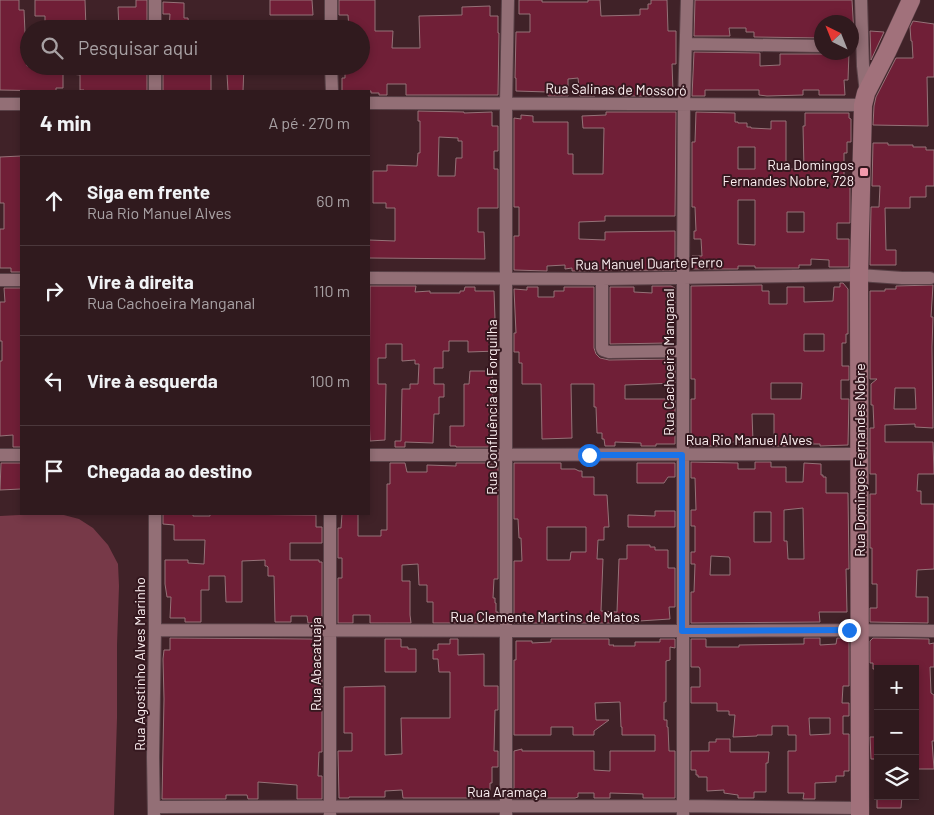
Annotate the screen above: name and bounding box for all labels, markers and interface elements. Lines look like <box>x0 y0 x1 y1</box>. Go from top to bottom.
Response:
north arrow <box>814 15 859 60</box>
search box <box>20 20 370 75</box>
icon: search <box>38 34 66 62</box>
text: Pesquisar aqui <box>78 36 198 59</box>
street label: Rua Salinas de Mossoró <box>545 79 687 99</box>
text: 4 min <box>40 110 91 135</box>
text: A pé · 270 m <box>268 113 350 132</box>
place label: Rua Domingos Fernandes Nobre, 728 <box>723 156 854 189</box>
marker: Rua Domingos Fernandes Nobre, 728 <box>858 166 870 178</box>
text: Siga em frente <box>87 180 210 203</box>
icon: ahead <box>40 187 68 215</box>
text: 60 m <box>316 191 350 210</box>
text: Rua Rio Manuel Alves <box>87 203 232 222</box>
street label: Rua Manuel Duarte Ferro <box>575 253 723 273</box>
text: Vire à direita <box>87 270 194 293</box>
icon: right <box>40 277 68 305</box>
text: 110 m <box>313 281 350 300</box>
street label: Rua Cachoeira Manganal <box>660 288 677 436</box>
text: Rua Cachoeira Manganal <box>87 293 255 312</box>
street label: Rua Confluência da Forquilha <box>483 319 500 495</box>
street label: Rua Domingos Fernandes Nobre <box>851 363 868 557</box>
icon: left <box>40 367 68 395</box>
text: Vire à esquerda <box>87 369 218 392</box>
text: 100 m <box>310 371 350 390</box>
street label: Rua Rio Manuel Alves <box>686 431 813 448</box>
route start <box>578 444 601 467</box>
icon: arrive <box>40 457 68 485</box>
text: Chegada ao destino <box>87 459 252 482</box>
street label: Rua Agostinho Alves Marinho <box>131 577 148 751</box>
street label: Rua Clemente Martins de Matos <box>450 608 640 625</box>
street label: Rua Abacatuaja <box>307 617 324 711</box>
route end <box>838 619 861 642</box>
map controls <box>874 665 919 800</box>
button: + <box>874 665 919 710</box>
button: − <box>874 710 919 755</box>
button: layers <box>874 755 919 800</box>
street label: Rua Aramaça <box>467 783 547 800</box>

